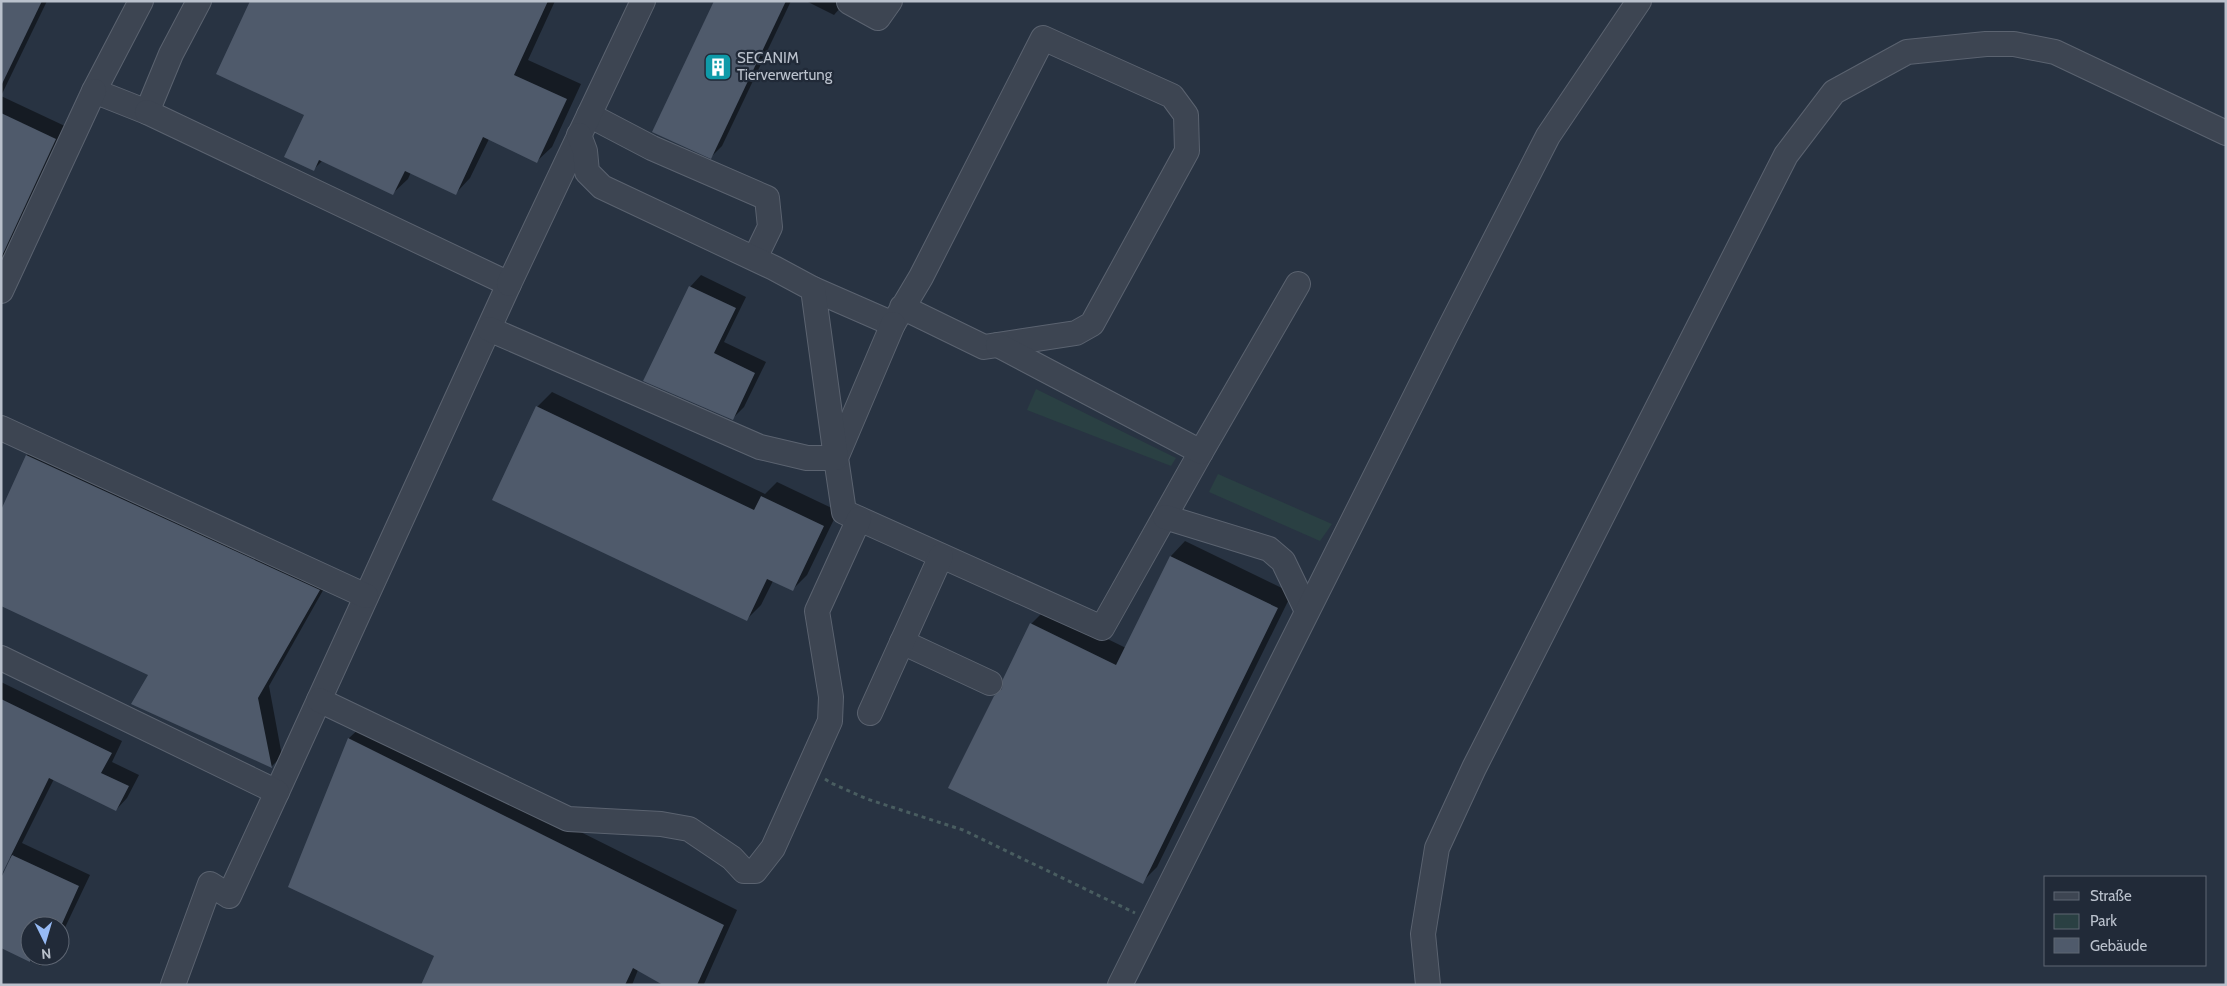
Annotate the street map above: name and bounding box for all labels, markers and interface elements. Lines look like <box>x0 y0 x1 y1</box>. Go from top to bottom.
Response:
place label: SECANIM Tierverwertung <box>737 49 833 84</box>
building icon: SECANIM Tierverwertung <box>703 52 733 82</box>
legend <box>2044 876 2207 966</box>
text: Straße <box>2090 887 2132 905</box>
text: Park <box>2090 912 2117 930</box>
north arrow <box>20 916 70 966</box>
text: Gebäude <box>2090 937 2147 955</box>
text: N <box>40 945 52 963</box>

